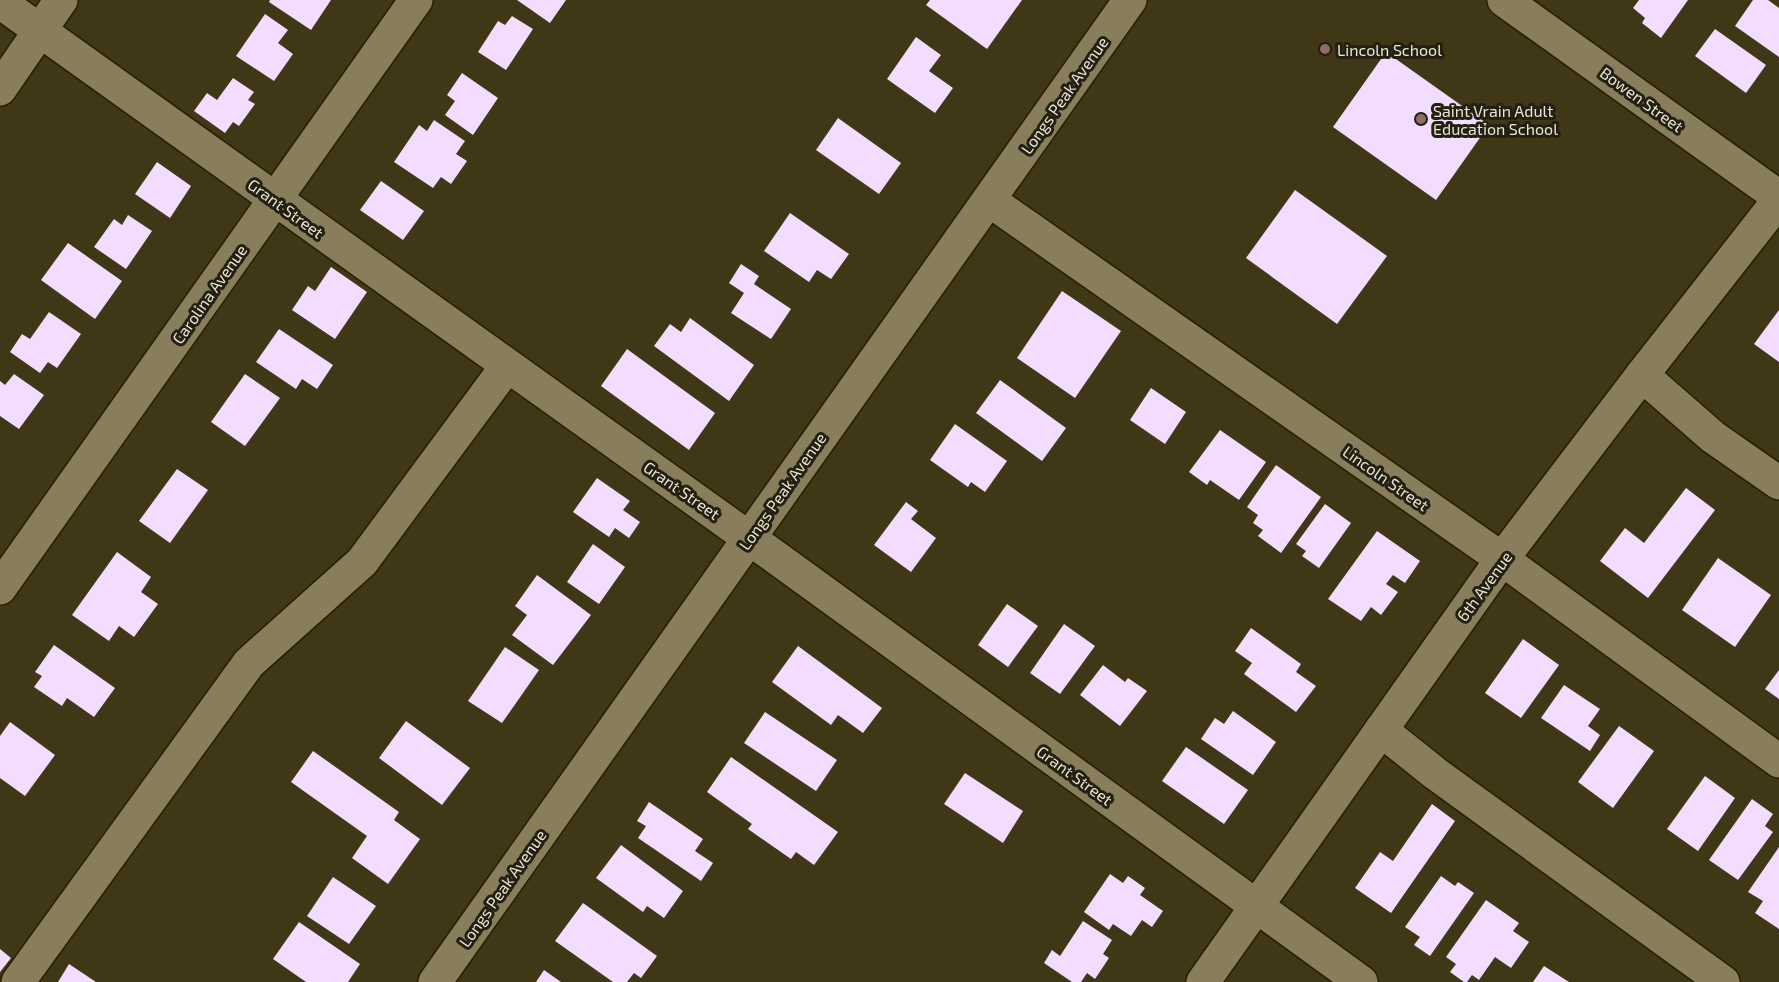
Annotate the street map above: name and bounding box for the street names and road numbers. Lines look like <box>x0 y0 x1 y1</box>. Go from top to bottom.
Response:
street label: Longs Peak Avenue <box>1016 33 1112 157</box>
street label: Bowen Street <box>1597 63 1687 135</box>
street label: Grant Street <box>245 174 327 242</box>
street label: Carolina Avenue <box>168 241 250 347</box>
street label: Longs Peak Avenue <box>734 429 830 553</box>
street label: Lincoln Street <box>1339 441 1433 515</box>
street label: Grant Street <box>640 457 724 523</box>
street label: 6th Avenue <box>1452 548 1516 624</box>
street label: Grant Street <box>1034 741 1116 809</box>
street label: Longs Peak Avenue <box>454 826 550 950</box>

